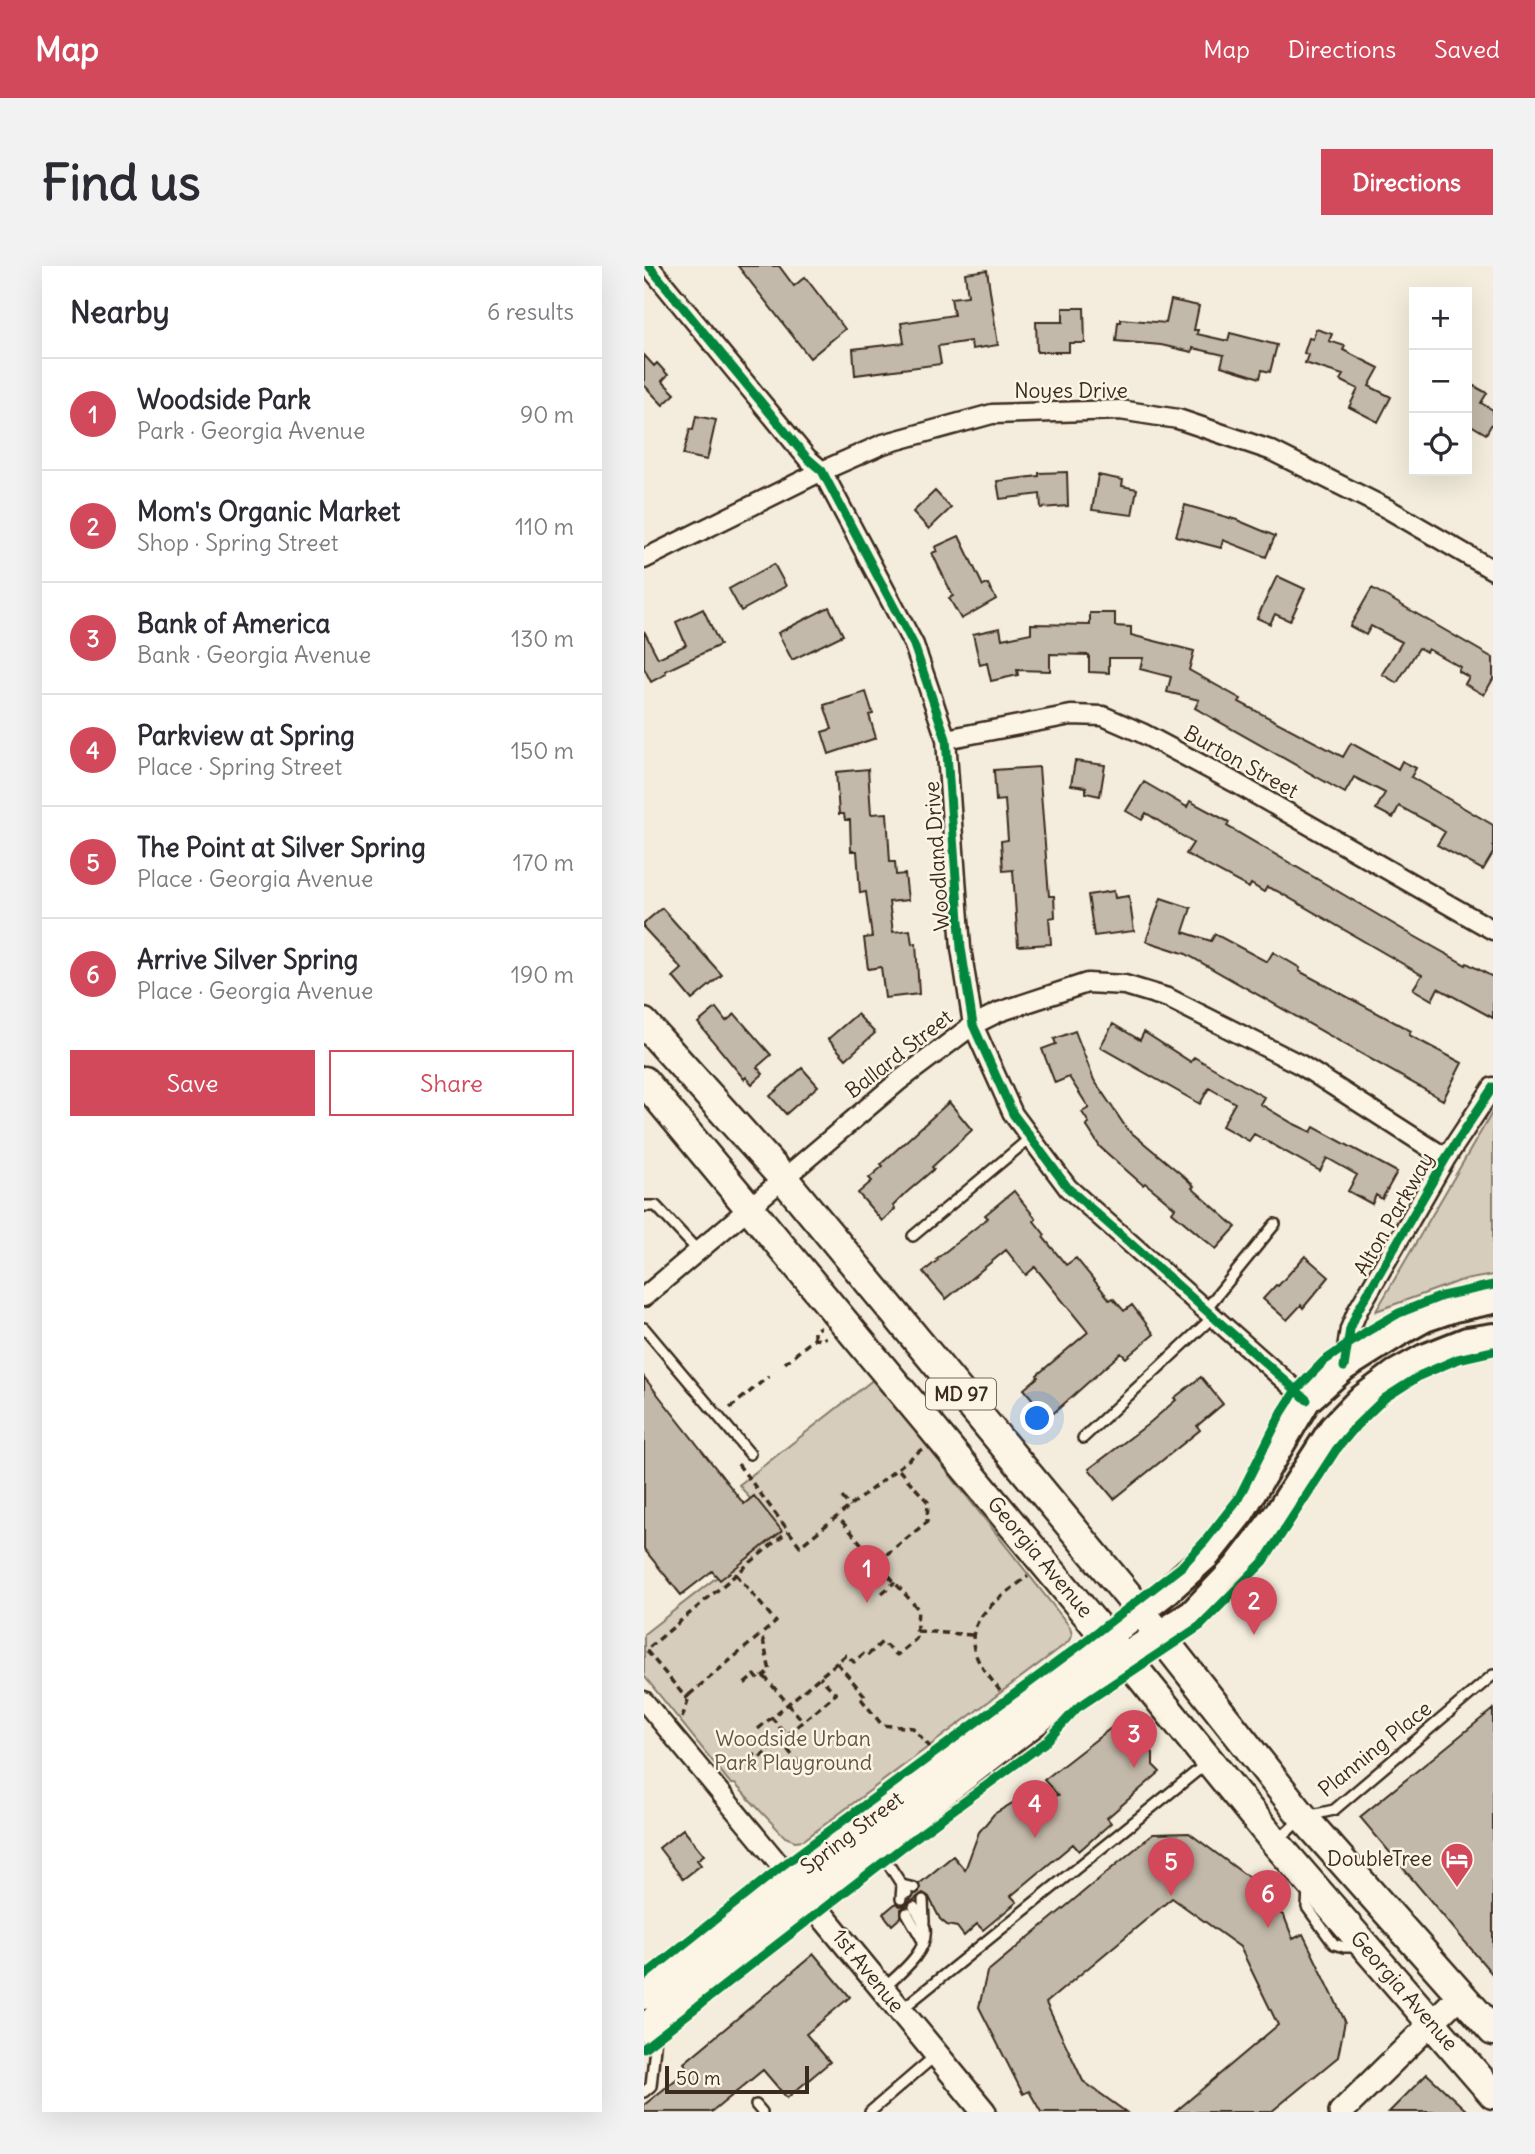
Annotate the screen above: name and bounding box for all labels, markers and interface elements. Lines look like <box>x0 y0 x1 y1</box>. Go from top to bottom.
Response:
text: Map <box>35 28 99 70</box>
text: Map <box>1203 34 1250 64</box>
text: Directions <box>1288 34 1396 64</box>
text: Saved <box>1434 34 1500 64</box>
button: Directions <box>1321 149 1493 215</box>
text: Find us <box>42 152 200 213</box>
map controls <box>1409 287 1472 476</box>
button: + <box>1409 287 1472 350</box>
text: Nearby <box>70 293 170 331</box>
text: 6 results <box>487 297 574 326</box>
button: − <box>1409 350 1472 413</box>
street label: Noyes Drive <box>1014 377 1128 404</box>
text: Woodside Park <box>137 383 311 416</box>
text: 1 <box>88 400 98 429</box>
text: 90 m <box>520 400 574 429</box>
button: locate <box>1409 413 1472 476</box>
text: Park · Georgia Avenue <box>137 416 365 445</box>
text: Mom's Organic Market <box>137 495 400 528</box>
text: 2 <box>87 512 99 541</box>
text: 110 m <box>515 512 574 541</box>
text: Shop · Spring Street <box>137 528 339 557</box>
text: Bank of America <box>137 607 330 640</box>
text: 3 <box>86 624 100 653</box>
text: 130 m <box>511 624 574 653</box>
text: Bank · Georgia Avenue <box>137 640 371 669</box>
text: Parkview at Spring <box>137 719 355 752</box>
street label: Burton Street <box>1179 719 1303 804</box>
text: 4 <box>86 736 100 765</box>
text: 150 m <box>511 736 574 765</box>
text: Place · Spring Street <box>137 752 342 781</box>
street label: Woodland Drive <box>918 780 955 932</box>
text: The Point at Silver Spring <box>137 831 426 864</box>
text: 5 <box>86 848 100 877</box>
text: 170 m <box>513 848 574 877</box>
text: Place · Georgia Avenue <box>137 864 374 893</box>
text: Arrive Silver Spring <box>137 943 358 976</box>
text: 6 <box>86 960 100 989</box>
text: 190 m <box>511 960 574 989</box>
text: Place · Georgia Avenue <box>137 976 374 1005</box>
street label: Ballard Street <box>840 1003 958 1104</box>
button: Save <box>70 1050 315 1116</box>
button: Share <box>329 1050 574 1116</box>
street label: Alton Parkway <box>1347 1147 1440 1280</box>
road number: MD 97 <box>926 1378 996 1410</box>
your location <box>1020 1401 1054 1435</box>
street label: Georgia Avenue <box>982 1490 1099 1623</box>
pin: 1 <box>844 1545 890 1603</box>
pin: 2 <box>1231 1577 1277 1635</box>
street label: Planning Place <box>1313 1695 1437 1803</box>
pin: 3 <box>1111 1710 1157 1768</box>
park label: Woodside Urban Park Playground <box>714 1725 872 1776</box>
pin: 4 <box>1012 1780 1058 1838</box>
street label: Spring Street <box>795 1785 908 1880</box>
pin: 5 <box>1148 1838 1194 1896</box>
hotel icon: DoubleTree <box>1438 1840 1476 1889</box>
place label: DoubleTree <box>1327 1845 1432 1872</box>
pin: 6 <box>1245 1870 1291 1928</box>
street label: 1st Avenue <box>826 1923 910 2018</box>
street label: Georgia Avenue <box>1345 1925 1464 2056</box>
scale bar <box>665 2063 808 2095</box>
text: 50 m <box>676 2066 721 2090</box>

